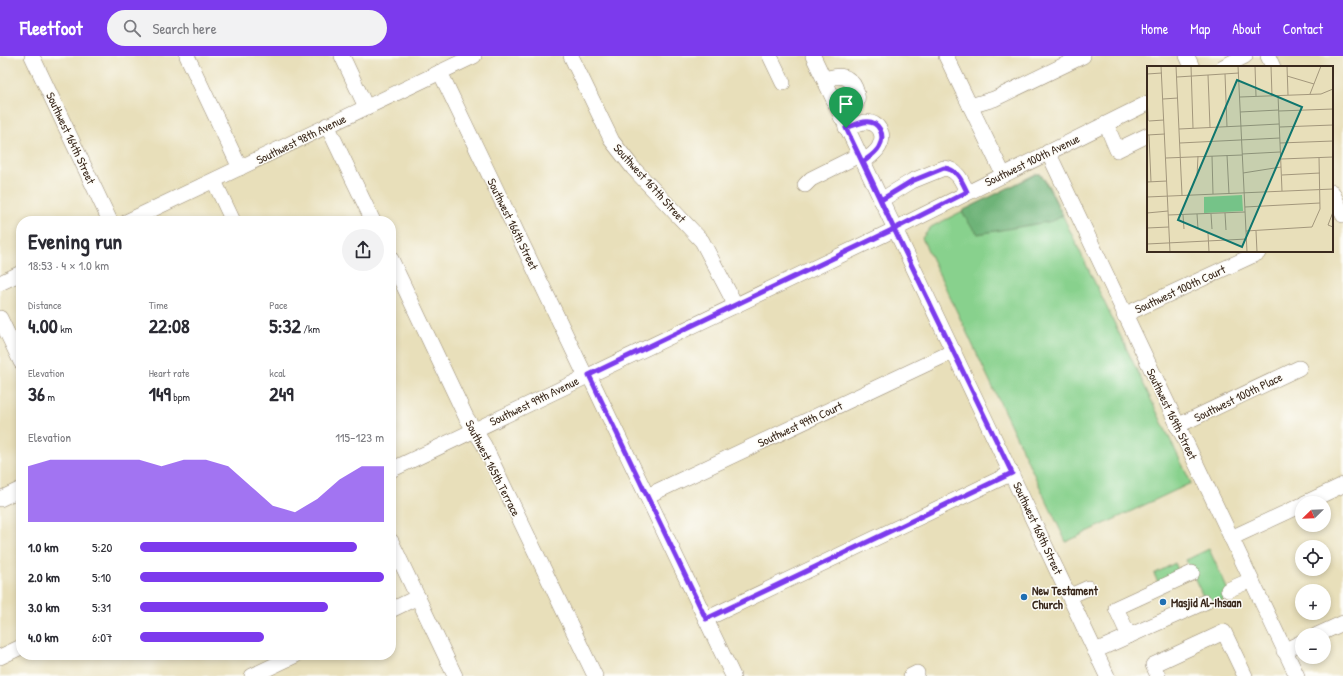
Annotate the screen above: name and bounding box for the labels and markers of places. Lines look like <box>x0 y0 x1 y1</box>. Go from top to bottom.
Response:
pin <box>829 87 863 128</box>
place label: New Testament Church <box>1032 582 1099 613</box>
marker: New Testament Church <box>1019 592 1029 602</box>
place label: Masjid Al-Ihsaan <box>1171 594 1242 611</box>
marker: Masjid Al-Ihsaan <box>1158 597 1168 607</box>

